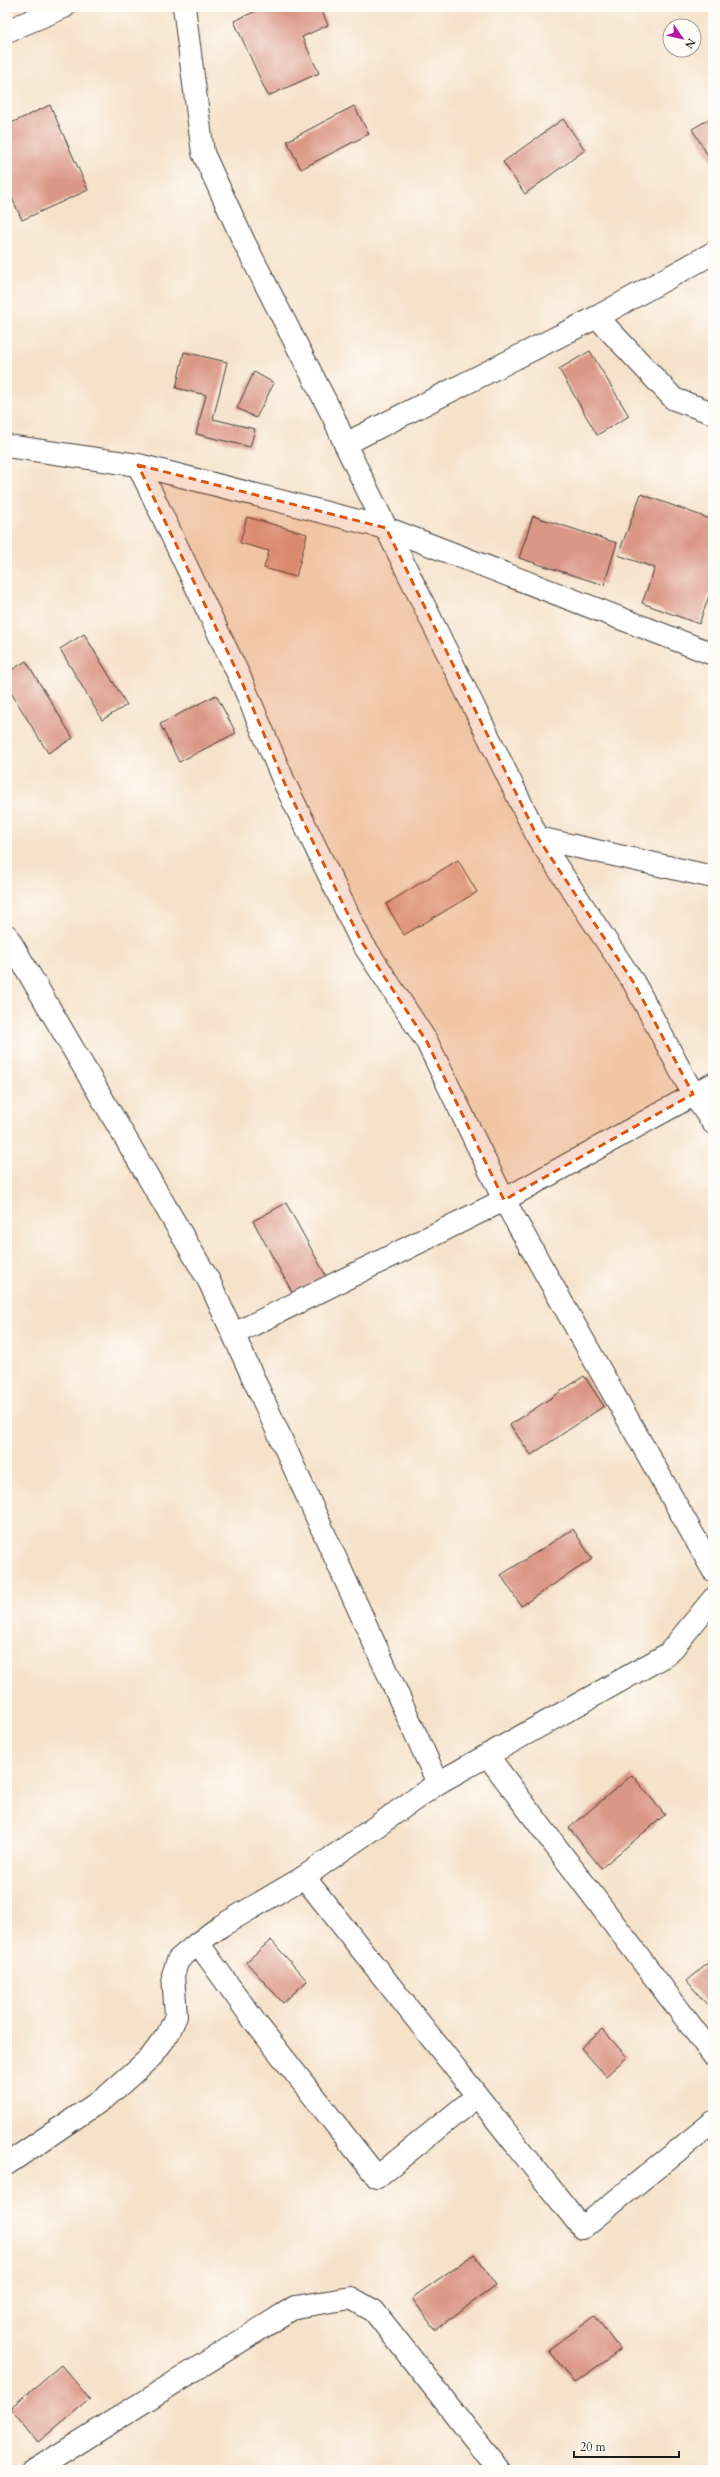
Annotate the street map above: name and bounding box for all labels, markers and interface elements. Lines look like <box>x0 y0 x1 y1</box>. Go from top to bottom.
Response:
north arrow <box>662 18 702 58</box>
text: N <box>681 35 699 52</box>
scale bar <box>574 2433 679 2459</box>
text: 20 m <box>580 2439 607 2455</box>

